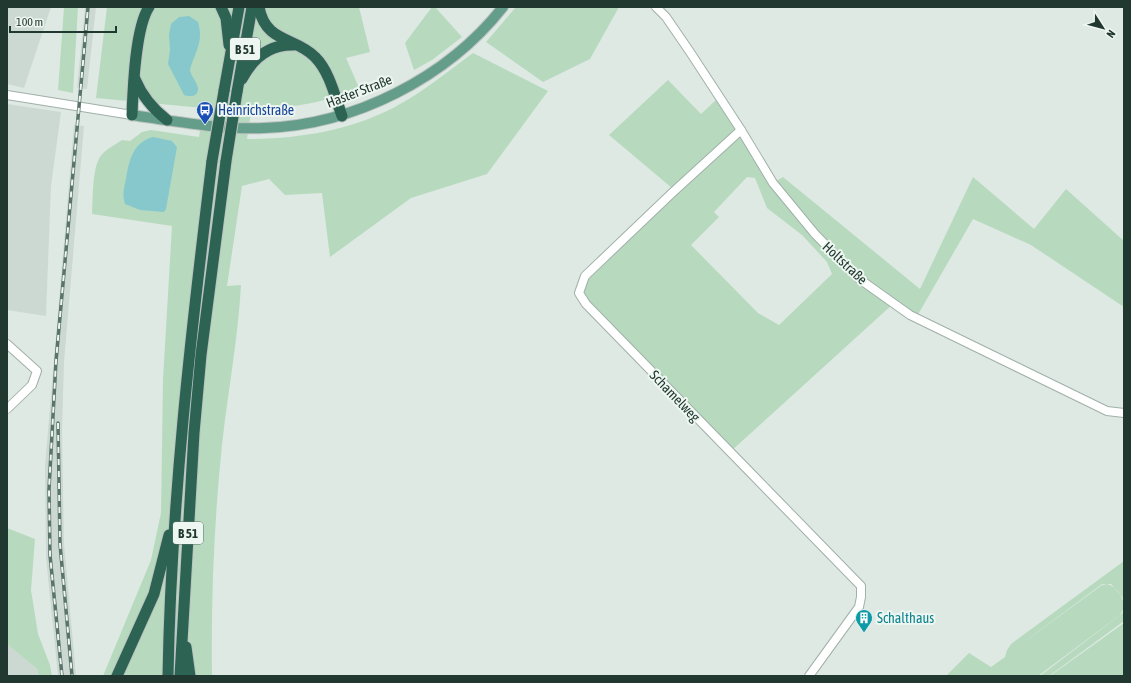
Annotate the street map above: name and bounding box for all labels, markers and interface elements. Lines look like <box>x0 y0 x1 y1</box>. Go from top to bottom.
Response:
scale bar <box>10 8 116 34</box>
north arrow <box>1083 8 1123 48</box>
text: 100 m <box>16 15 43 29</box>
text: N <box>1104 28 1118 40</box>
road number: B 51 <box>230 38 260 60</box>
street label: Haster Straße <box>324 71 394 111</box>
bus stop icon: Heinrichstraße <box>195 100 215 125</box>
place label: Heinrichstraße <box>218 102 294 118</box>
street label: Holtstraße <box>820 238 870 288</box>
street label: Schamelweg <box>647 367 703 425</box>
road number: B 51 <box>173 522 203 544</box>
building icon: Schalthaus <box>854 608 874 633</box>
place label: Schalthaus <box>877 610 934 626</box>

